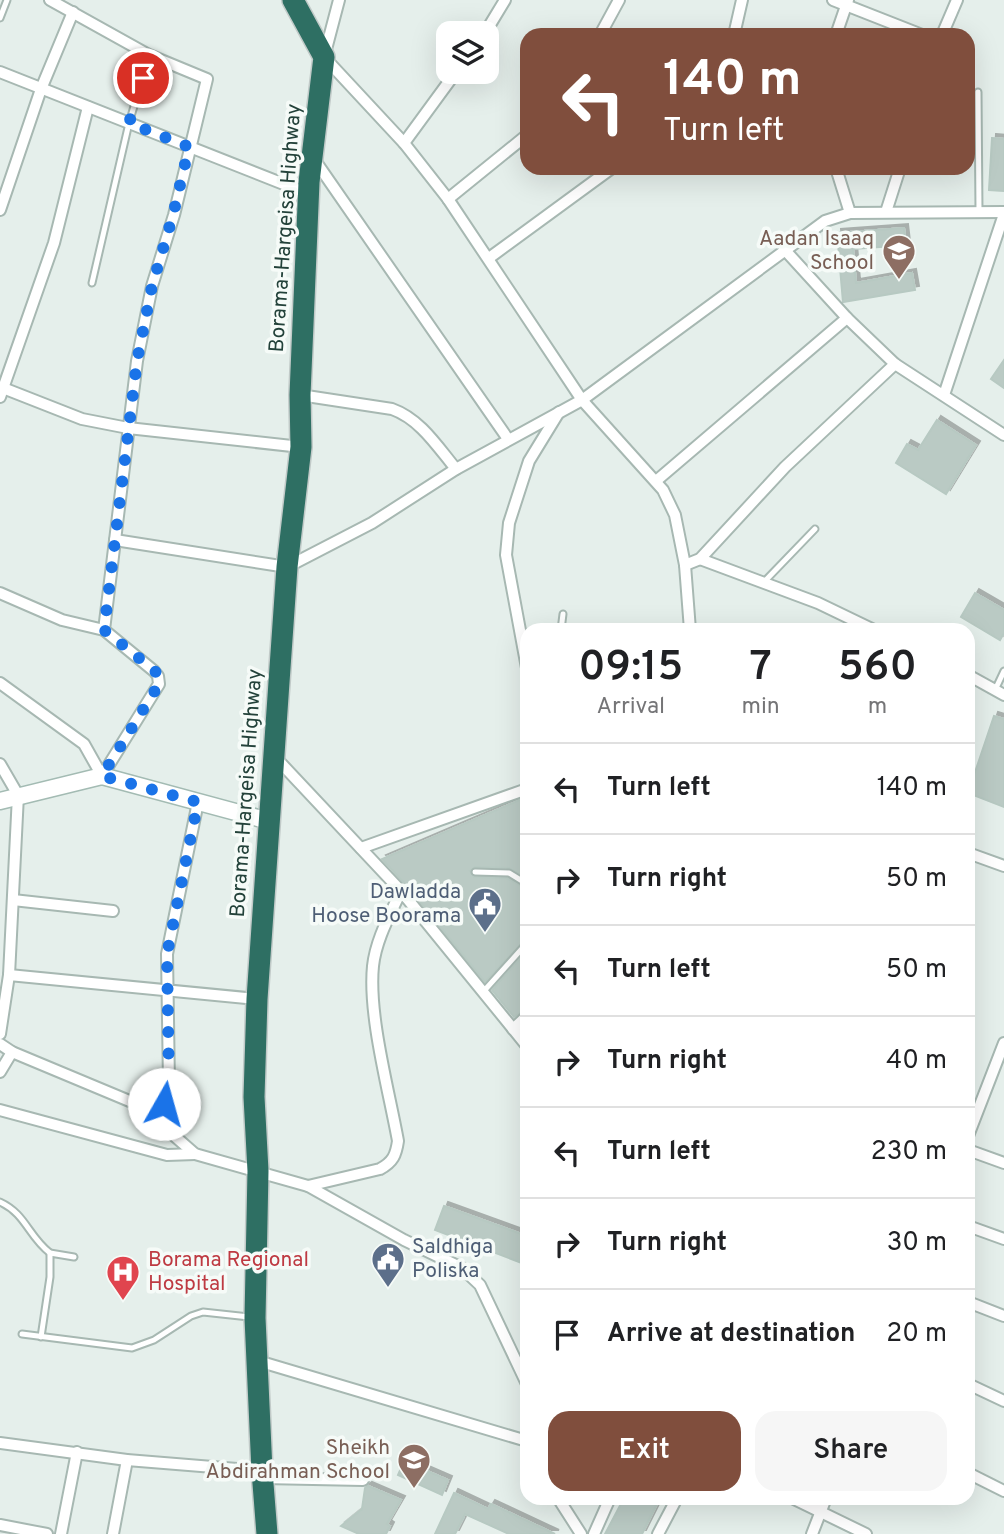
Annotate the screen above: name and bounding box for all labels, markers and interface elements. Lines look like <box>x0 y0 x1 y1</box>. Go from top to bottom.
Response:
map controls <box>436 21 499 84</box>
button: layers <box>436 21 499 84</box>
pin <box>113 48 173 108</box>
text: 140 m <box>663 51 802 113</box>
icon: left <box>548 56 639 147</box>
icon: arrive <box>124 59 162 97</box>
street label: Borama-Hargeisa Highway <box>264 103 308 353</box>
text: Turn left <box>663 112 784 152</box>
place label: Aadan Isaaq School <box>759 226 874 277</box>
school or university icon: Aadan Isaaq School <box>880 232 918 281</box>
text: 09:15 <box>578 642 683 695</box>
text: 7 <box>750 642 772 695</box>
text: 560 <box>838 642 917 695</box>
street label: Borama-Hargeisa Highway <box>225 668 269 918</box>
text: Arrival <box>596 693 665 722</box>
text: min <box>742 693 780 722</box>
text: m <box>868 693 887 722</box>
icon: left <box>548 770 586 808</box>
text: Turn left <box>607 772 711 805</box>
text: 140 m <box>877 772 947 805</box>
icon: right <box>548 861 586 899</box>
text: Turn right <box>607 863 727 896</box>
text: 50 m <box>886 863 947 896</box>
place label: Dawladda Hoose Boorama <box>311 879 461 930</box>
public building icon: Dawladda Hoose Boorama <box>466 885 504 934</box>
icon: left <box>548 952 586 990</box>
text: Turn left <box>607 954 711 987</box>
text: 50 m <box>886 954 947 987</box>
icon: right <box>548 1043 586 1081</box>
text: Turn right <box>607 1045 727 1078</box>
text: 40 m <box>886 1045 947 1078</box>
position arrow <box>127 1067 201 1141</box>
icon: left <box>548 1134 586 1172</box>
text: Turn left <box>607 1136 711 1169</box>
text: 230 m <box>871 1136 947 1169</box>
icon: right <box>548 1225 586 1263</box>
text: Turn right <box>607 1227 727 1260</box>
text: 30 m <box>887 1227 947 1260</box>
place label: Saldhiga Poliska <box>412 1234 493 1285</box>
public building icon: Saldhiga Poliska <box>369 1240 407 1289</box>
place label: Borama Regional Hospital <box>148 1247 309 1298</box>
hospital icon: Borama Regional Hospital <box>104 1253 142 1302</box>
icon: arrive <box>548 1316 586 1354</box>
text: Arrive at destination <box>607 1318 855 1351</box>
text: 20 m <box>886 1318 947 1351</box>
button: Exit <box>548 1411 741 1491</box>
button: Share <box>755 1411 947 1491</box>
place label: Sheikh Abdirahman School <box>205 1435 390 1486</box>
school or university icon: Sheikh Abdirahman School <box>395 1441 433 1490</box>

